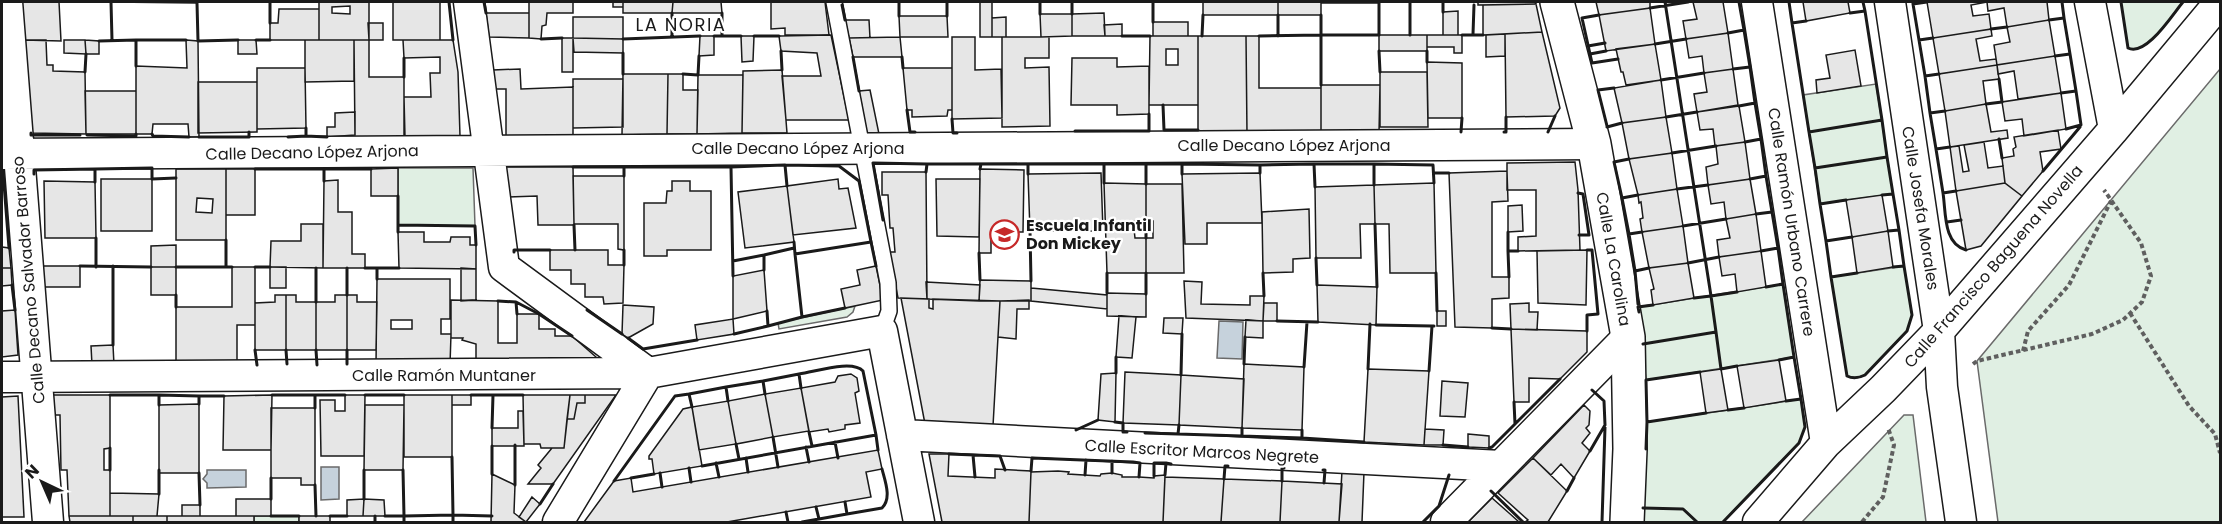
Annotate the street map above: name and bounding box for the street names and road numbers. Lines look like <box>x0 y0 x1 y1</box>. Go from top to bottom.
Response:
street label: Calle Ramón Urbano Carrere <box>1762 106 1821 338</box>
street label: Calle Josefa Morales <box>1896 125 1945 292</box>
street label: Calle Decano López Arjona <box>1177 134 1391 157</box>
street label: Calle Decano López Arjona <box>691 137 905 160</box>
street label: Calle Decano López Arjona <box>205 139 419 166</box>
street label: Calle Decano Salvador Barroso <box>6 155 51 405</box>
street label: Calle Francisco Baguena Novella <box>1899 160 2088 373</box>
street label: Calle La Carolina <box>1590 190 1637 328</box>
street label: Calle Ramón Muntaner <box>352 364 536 387</box>
street label: Calle Escritor Marcos Negrete <box>1084 434 1320 469</box>

